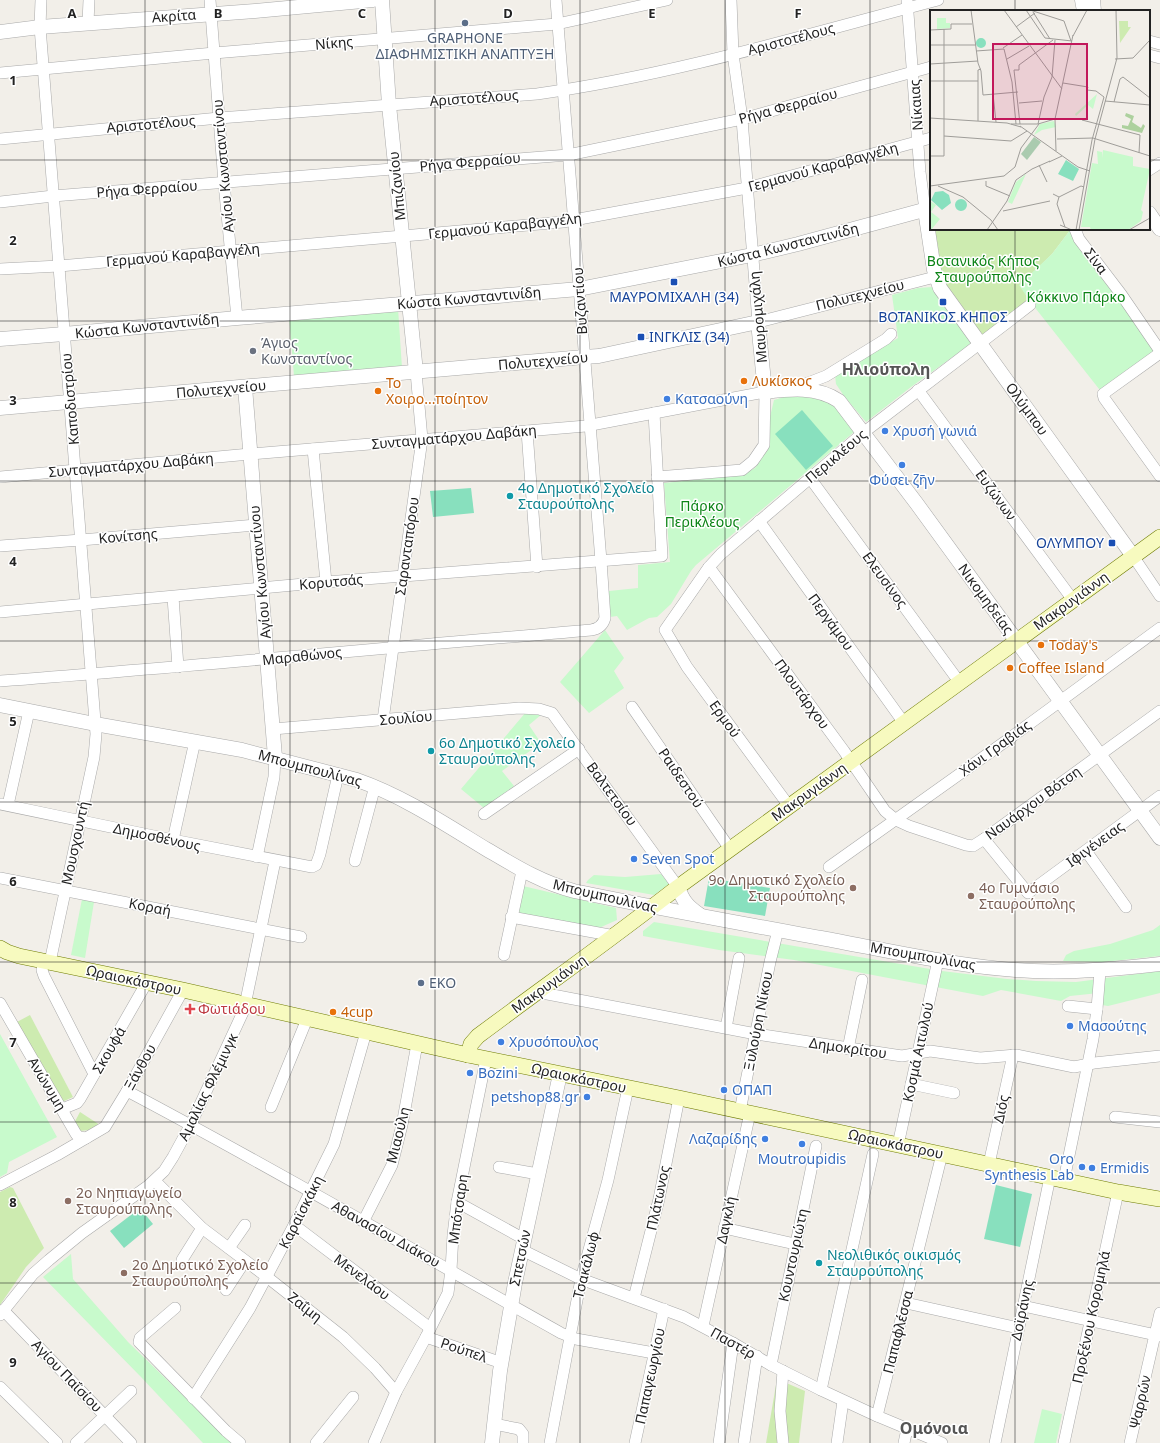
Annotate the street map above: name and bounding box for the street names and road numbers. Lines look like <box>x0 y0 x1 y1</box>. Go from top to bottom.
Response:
street label: Ακρίτα <box>151 4 197 27</box>
street label: Αριστοτέλους <box>745 18 837 59</box>
street label: Νίκης <box>314 31 354 54</box>
street label: Νίκαιας <box>904 79 927 131</box>
street label: Ρήγα Φερραίου <box>736 83 839 128</box>
street label: Αριστοτέλους <box>429 85 519 110</box>
street label: Αγίου Κωνσταντίνου <box>207 99 238 234</box>
street label: Αριστοτέλους <box>106 110 196 137</box>
street label: Γερμανού Καραβαγγέλη <box>746 137 900 196</box>
street label: Ρήγα Φερραίου <box>419 148 521 175</box>
street label: Μπιζανίου <box>383 151 410 222</box>
street label: Ρήγα Φερραίου <box>96 175 198 202</box>
street label: Γερμανού Καραβαγγέλη <box>427 208 583 243</box>
street label: Κώστα Κωνσταντινίδη <box>715 218 860 271</box>
street label: Γερμανού Καραβαγγέλη <box>105 238 261 271</box>
street label: Σίνα <box>1080 244 1113 278</box>
street label: Βυζαντίου <box>568 267 591 335</box>
street label: Μαυρομιχάλη <box>744 270 771 364</box>
street label: Πολυτεχνείου <box>814 274 906 315</box>
street label: Κώστα Κωνσταντινίδη <box>396 282 542 313</box>
street label: Κώστα Κωνσταντινίδη <box>74 308 220 343</box>
street label: Πολυτεχνείου <box>497 347 589 374</box>
street label: Καποδιστρίου <box>56 352 83 446</box>
street label: Πολυτεχνείου <box>175 375 267 402</box>
street label: Ολύμπου <box>1002 378 1053 439</box>
street label: Συνταγματάρχου Δαβάκη <box>371 420 537 453</box>
street label: Περικλέους <box>801 424 871 487</box>
street label: Συνταγματάρχου Δαβάκη <box>48 448 214 481</box>
street label: Ευζώνων <box>972 466 1021 524</box>
street label: Σαρανταπόρου <box>390 496 423 596</box>
street label: Αγίου Κωνσταντίνου <box>244 505 275 640</box>
street label: Κονίτσης <box>98 523 158 548</box>
street label: Ελευσίνος <box>859 548 912 612</box>
street label: Νικομηδείας <box>954 560 1019 638</box>
street label: Μακρυγιάννη <box>1029 567 1112 634</box>
street label: Κορυτσάς <box>298 569 364 594</box>
street label: Περγάμου <box>804 589 859 654</box>
street label: Μαραθώνος <box>261 642 343 669</box>
street label: Πλουτάρχου <box>771 655 834 733</box>
street label: Ερμού <box>705 696 745 741</box>
street label: Σουλίου <box>379 706 433 729</box>
street label: Χάνι Γραβιάς <box>955 715 1034 780</box>
street label: Ραιδεστού <box>654 744 708 811</box>
street label: Μπουμπουλίνας <box>256 745 364 791</box>
street label: Βαλτετσίου <box>583 758 642 829</box>
street label: Μακρυγιάννη <box>767 758 850 825</box>
street label: Ναυάρχου Βότση <box>981 761 1084 844</box>
street label: Μουσχουντή <box>56 799 93 887</box>
street label: Ιφιγένειας <box>1062 816 1127 871</box>
street label: Δημοσθένους <box>112 818 203 855</box>
street label: Μπουμπουλίνας <box>551 874 659 917</box>
street label: Κοραή <box>127 893 173 920</box>
street label: Μπουμπουλίνας <box>869 937 977 974</box>
street label: Μακρυγιάννη <box>507 950 590 1017</box>
street label: Ωραιοκάστρου <box>85 960 183 999</box>
street label: Ξυλούρη Νίκου <box>739 970 776 1072</box>
street label: Κοσμά Αιτωλού <box>898 1000 937 1104</box>
street label: Σκουφά <box>88 1023 130 1077</box>
street label: Αμαλίας Φλέμινγκ <box>173 1029 242 1144</box>
street label: Δημοκρίτου <box>808 1033 888 1062</box>
street label: Ξάνθου <box>119 1040 160 1093</box>
street label: Ανώνυμη <box>24 1053 71 1114</box>
street label: Ωραιοκάστρου <box>530 1058 628 1097</box>
street label: Διός <box>988 1093 1013 1125</box>
street label: Μιαούλη <box>381 1105 414 1165</box>
street label: Ωραιοκάστρου <box>847 1124 945 1163</box>
street label: Πλάτωνος <box>641 1164 674 1232</box>
street label: Καραϊσκάκη <box>274 1172 327 1252</box>
street label: Μπότσαρη <box>443 1173 472 1245</box>
street label: Δαγκλή <box>711 1194 740 1245</box>
street label: Αθανασίου Διάκου <box>329 1196 444 1271</box>
street label: Κουντουριώτη <box>773 1206 812 1303</box>
street label: Σπετσών <box>504 1228 535 1288</box>
street label: Τσακάλωφ <box>568 1229 603 1300</box>
street label: Μενελάου <box>330 1249 394 1304</box>
street label: Προξένου Κορομηλά <box>1067 1249 1114 1385</box>
street label: Δοϊράνης <box>1006 1278 1037 1342</box>
street label: Ζαΐμη <box>284 1287 326 1326</box>
street label: Παπαφλέσσα <box>878 1288 917 1376</box>
street label: Παστέρ <box>707 1322 759 1363</box>
street label: Παπαγεωργίου <box>630 1326 669 1426</box>
street label: Ρούπελ <box>438 1333 491 1367</box>
street label: Αγίου Παΐσίου <box>28 1335 107 1416</box>
street label: Ψαρρών <box>1124 1373 1155 1431</box>

